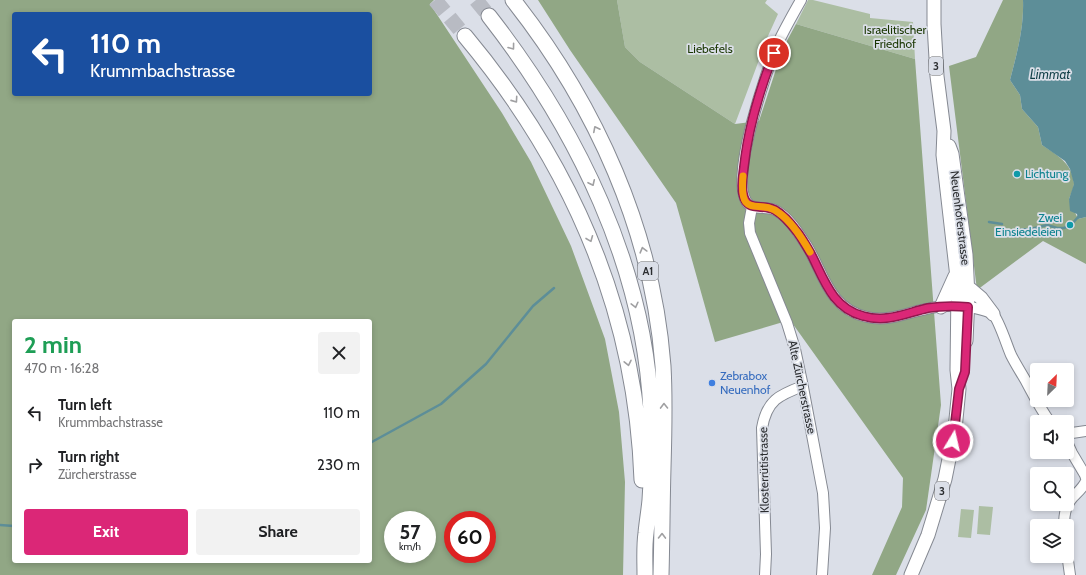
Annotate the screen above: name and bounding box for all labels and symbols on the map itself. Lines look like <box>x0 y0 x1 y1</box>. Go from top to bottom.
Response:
park label: Israelitischer Friedhof <box>864 22 926 51</box>
pin <box>757 36 791 70</box>
park label: Liebefels <box>687 41 733 56</box>
one-way arrow <box>508 42 515 49</box>
road number: 3 <box>929 57 943 75</box>
water label: Limmat <box>1030 66 1071 82</box>
one-way arrow <box>510 96 518 103</box>
one-way arrow <box>593 126 600 133</box>
place label: Lichtung <box>1025 166 1069 181</box>
marker: Lichtung <box>1012 169 1022 179</box>
street label: Neuenhoferstrasse <box>947 170 974 266</box>
one-way arrow <box>587 179 595 186</box>
place label: Zwei Einsiedeleien <box>995 210 1062 239</box>
marker: Zwei Einsiedeleien <box>1065 220 1075 230</box>
one-way arrow <box>585 235 593 242</box>
one-way arrow <box>639 247 647 253</box>
road number: A1 <box>638 262 658 280</box>
one-way arrow <box>630 302 639 309</box>
street label: Alte Zürcherstrasse <box>785 339 820 435</box>
one-way arrow <box>623 360 631 366</box>
north arrow <box>1030 363 1074 407</box>
place label: Zebrabox Neuenhof <box>720 368 771 397</box>
marker: Zebrabox Neuenhof <box>707 378 717 388</box>
one-way arrow <box>660 403 668 409</box>
position arrow <box>932 420 974 462</box>
street label: Klosterrütistrasse <box>755 427 772 513</box>
road number: 3 <box>935 482 949 500</box>
speed limit sign: 60 <box>444 511 496 563</box>
one-way arrow <box>658 533 666 539</box>

